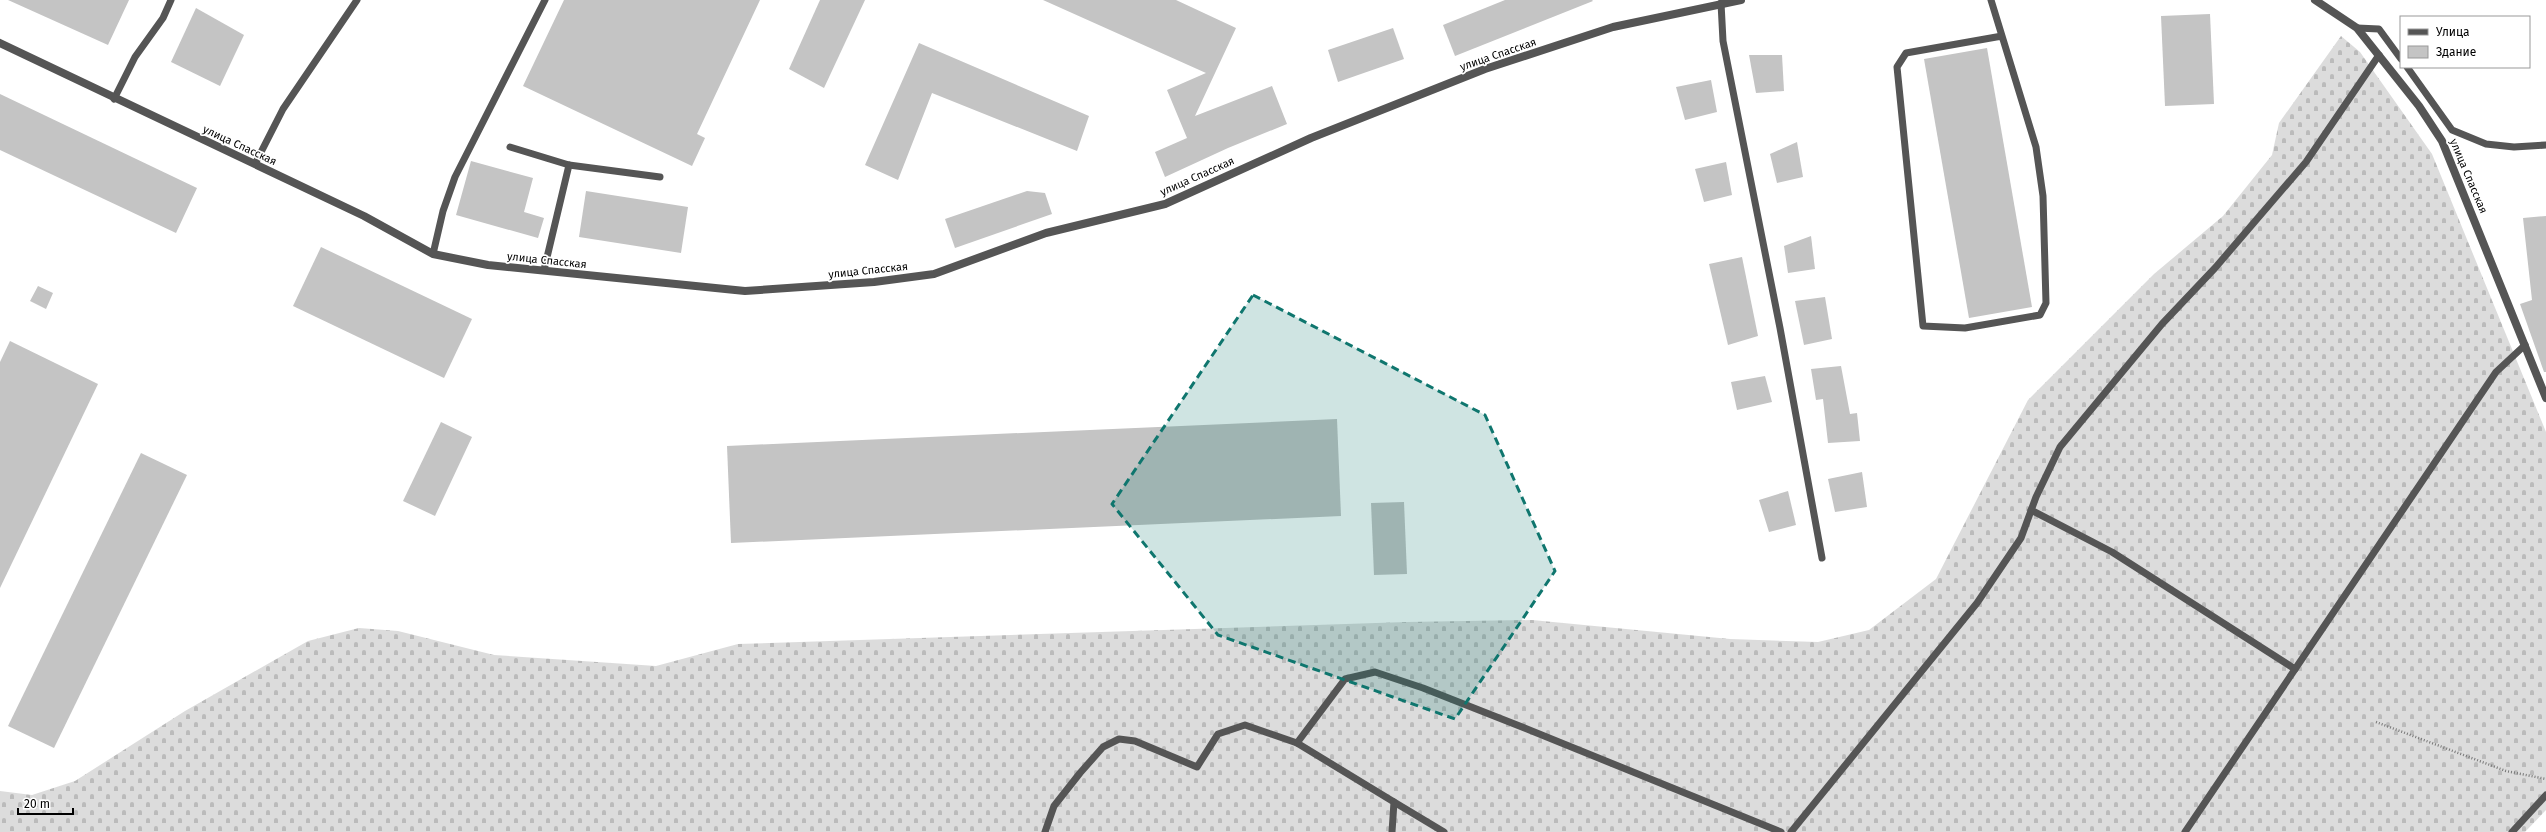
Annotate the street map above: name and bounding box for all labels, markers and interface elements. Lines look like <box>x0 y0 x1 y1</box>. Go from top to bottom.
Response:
legend <box>2400 16 2530 68</box>
text: Улица <box>2436 25 2470 39</box>
street label: улица Спасская <box>1458 35 1538 74</box>
text: Здание <box>2436 45 2476 59</box>
street label: улица Спасская <box>201 123 279 168</box>
street label: улица Спасская <box>2447 137 2490 216</box>
street label: улица Спасская <box>1158 154 1236 199</box>
street label: улица Спасская <box>507 250 587 271</box>
street label: улица Спасская <box>828 260 908 281</box>
scale bar <box>18 790 73 816</box>
text: 20 m <box>24 797 50 811</box>

